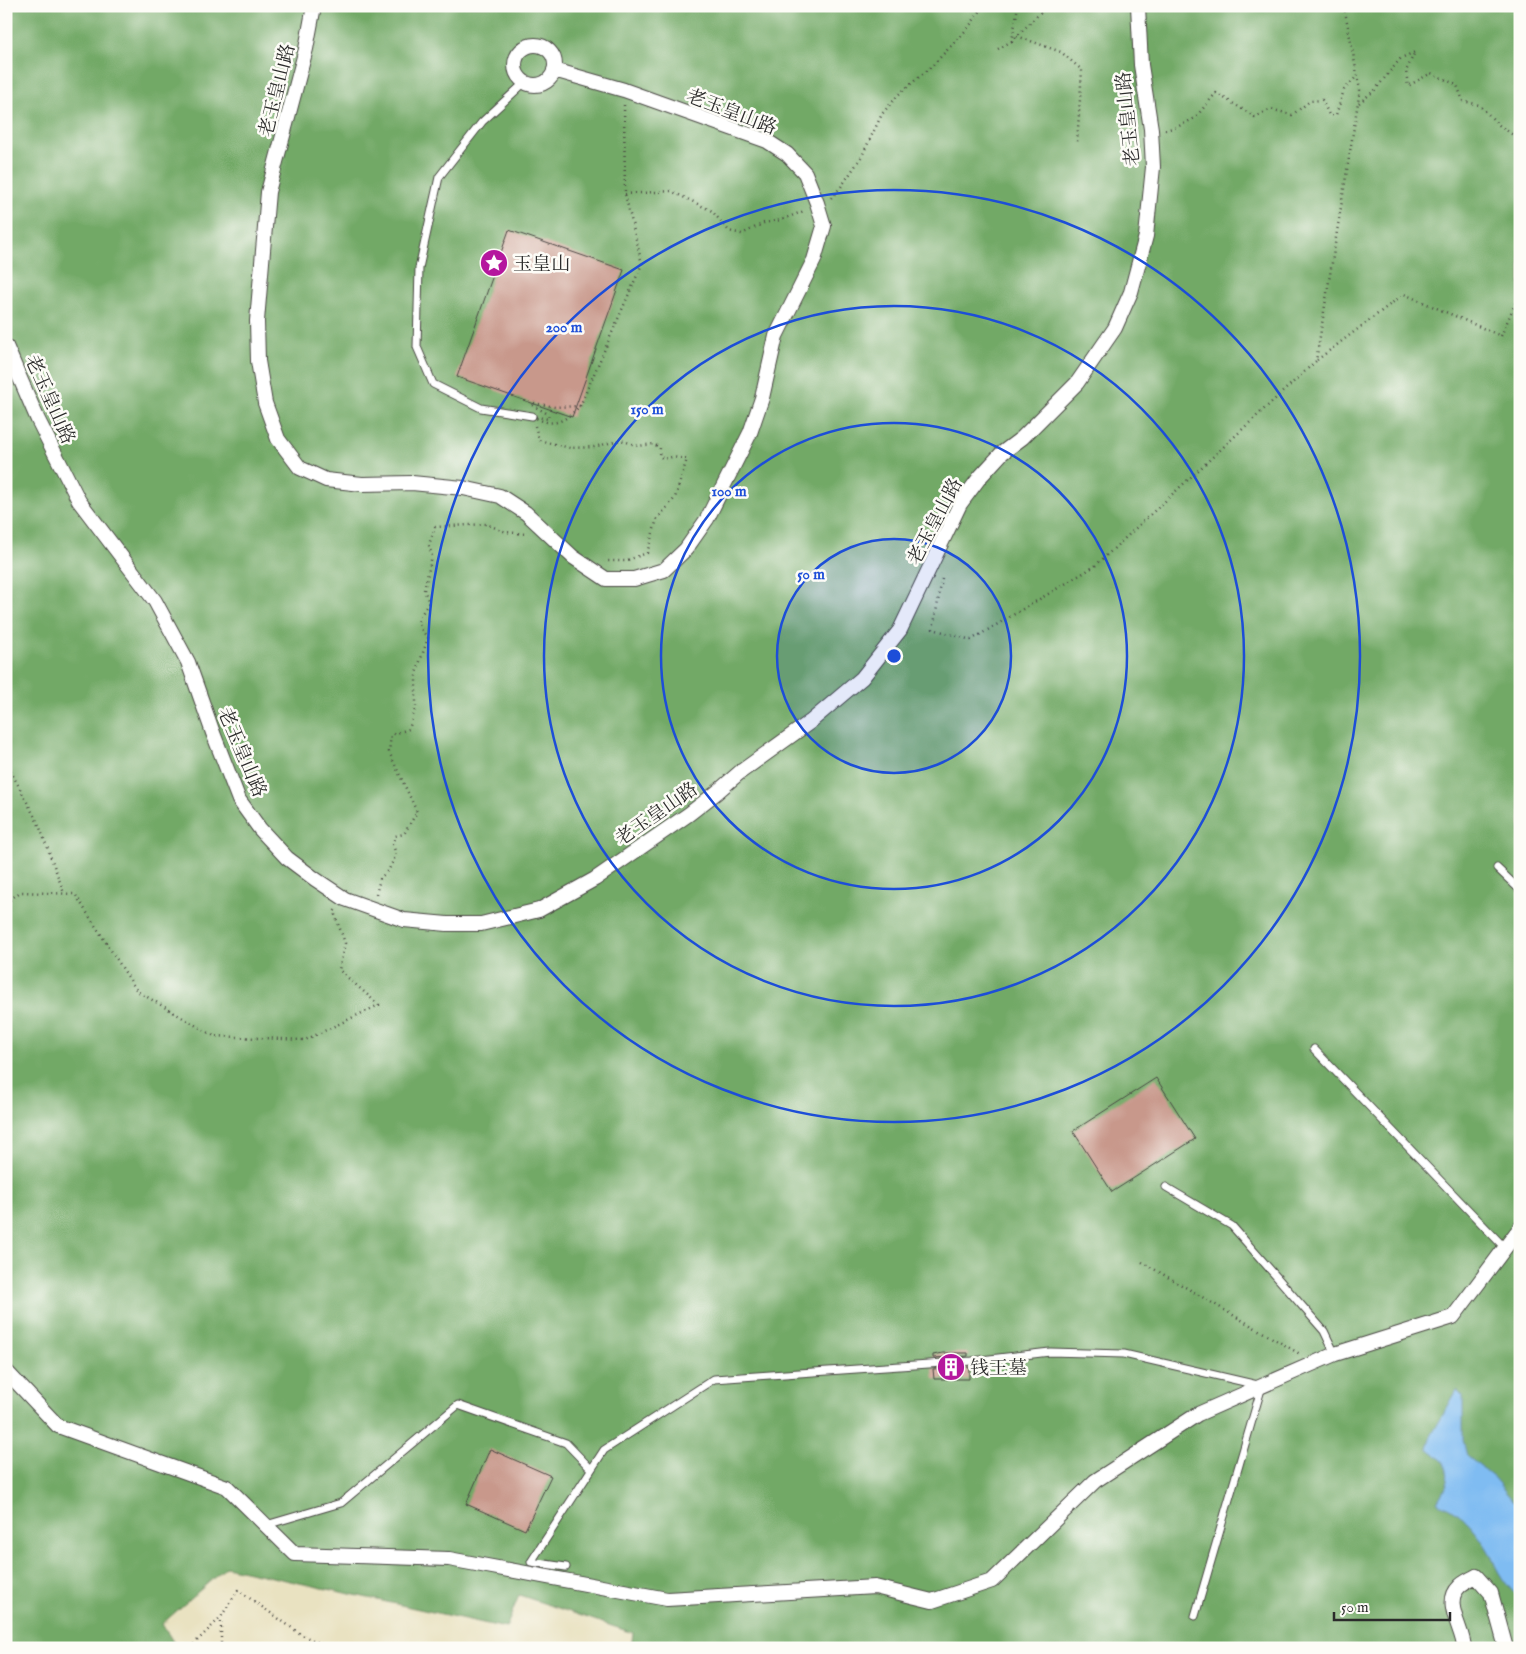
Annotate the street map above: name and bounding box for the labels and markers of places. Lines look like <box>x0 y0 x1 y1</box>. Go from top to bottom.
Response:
place icon: 玉皇山 <box>479 248 509 278</box>
place label: 玉皇山 <box>513 253 570 277</box>
centre of rings <box>885 647 903 665</box>
building icon: 钱王墓 <box>936 1352 966 1382</box>
place label: 钱王墓 <box>970 1357 1027 1381</box>

